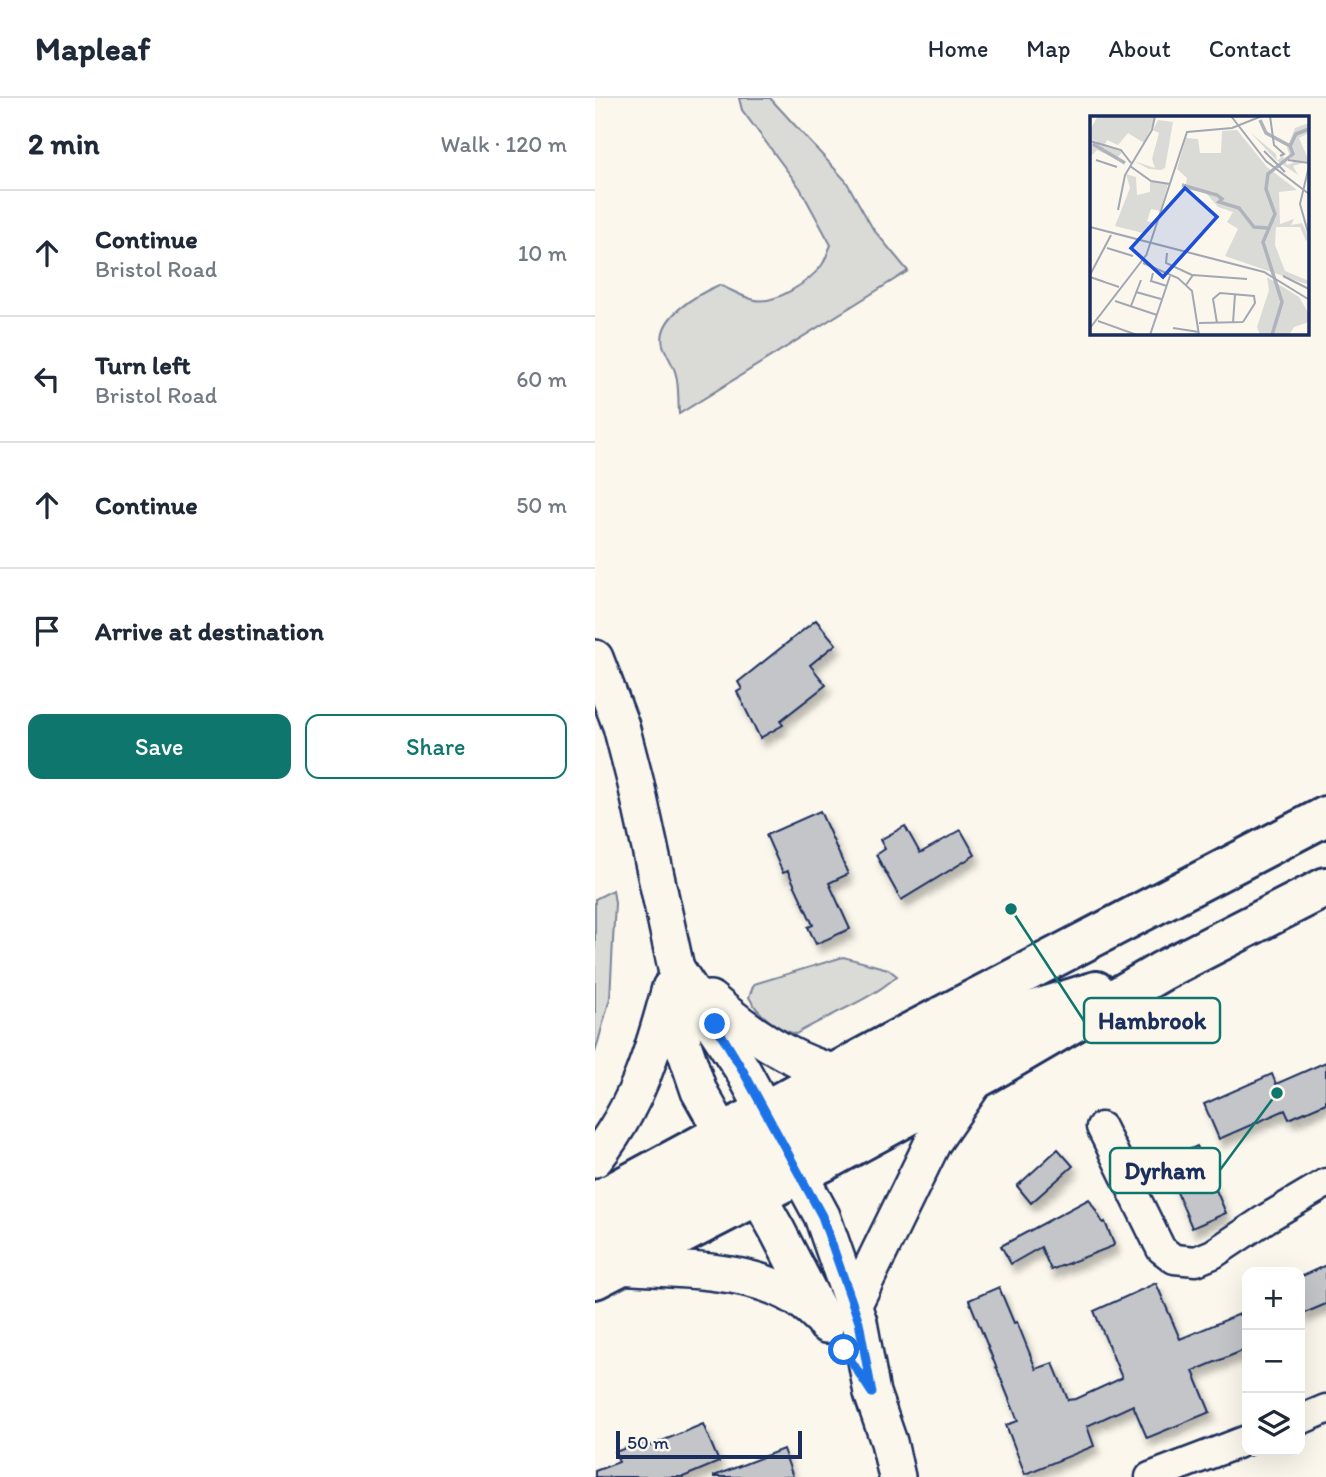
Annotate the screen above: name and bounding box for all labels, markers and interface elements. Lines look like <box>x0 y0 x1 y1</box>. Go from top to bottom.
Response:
text: Mapleaf <box>35 29 150 68</box>
text: Home <box>928 34 988 63</box>
text: Map <box>1026 34 1070 63</box>
text: About <box>1108 34 1171 63</box>
text: Contact <box>1209 34 1291 63</box>
inset map <box>1090 116 1308 334</box>
text: 2 min <box>28 125 99 162</box>
text: Walk · 120 m <box>441 130 567 158</box>
text: Continue <box>95 223 198 255</box>
icon: ahead <box>28 234 66 272</box>
text: 10 m <box>518 239 567 267</box>
text: Bristol Road <box>95 255 217 283</box>
text: Turn left <box>95 349 191 381</box>
icon: left <box>28 360 66 398</box>
text: 60 m <box>516 365 567 393</box>
text: Bristol Road <box>95 381 217 409</box>
icon: ahead <box>28 486 66 524</box>
text: Continue <box>95 489 198 521</box>
text: 50 m <box>516 491 567 519</box>
icon: arrive <box>28 612 66 650</box>
text: Arrive at destination <box>95 615 324 647</box>
button: Save <box>28 714 291 779</box>
button: Share <box>305 714 567 779</box>
callout: Hambrook <box>1084 998 1220 1043</box>
text: Hambrook <box>1098 1006 1207 1035</box>
route end <box>699 1008 730 1039</box>
callout: Dyrham <box>1110 1148 1220 1193</box>
text: Dyrham <box>1124 1156 1207 1186</box>
map controls <box>1242 1267 1305 1456</box>
button: + <box>1242 1267 1305 1330</box>
button: − <box>1242 1330 1305 1393</box>
route start <box>828 1334 859 1365</box>
button: layers <box>1242 1393 1305 1456</box>
scale bar <box>616 1428 801 1460</box>
text: 50 m <box>627 1431 669 1454</box>

